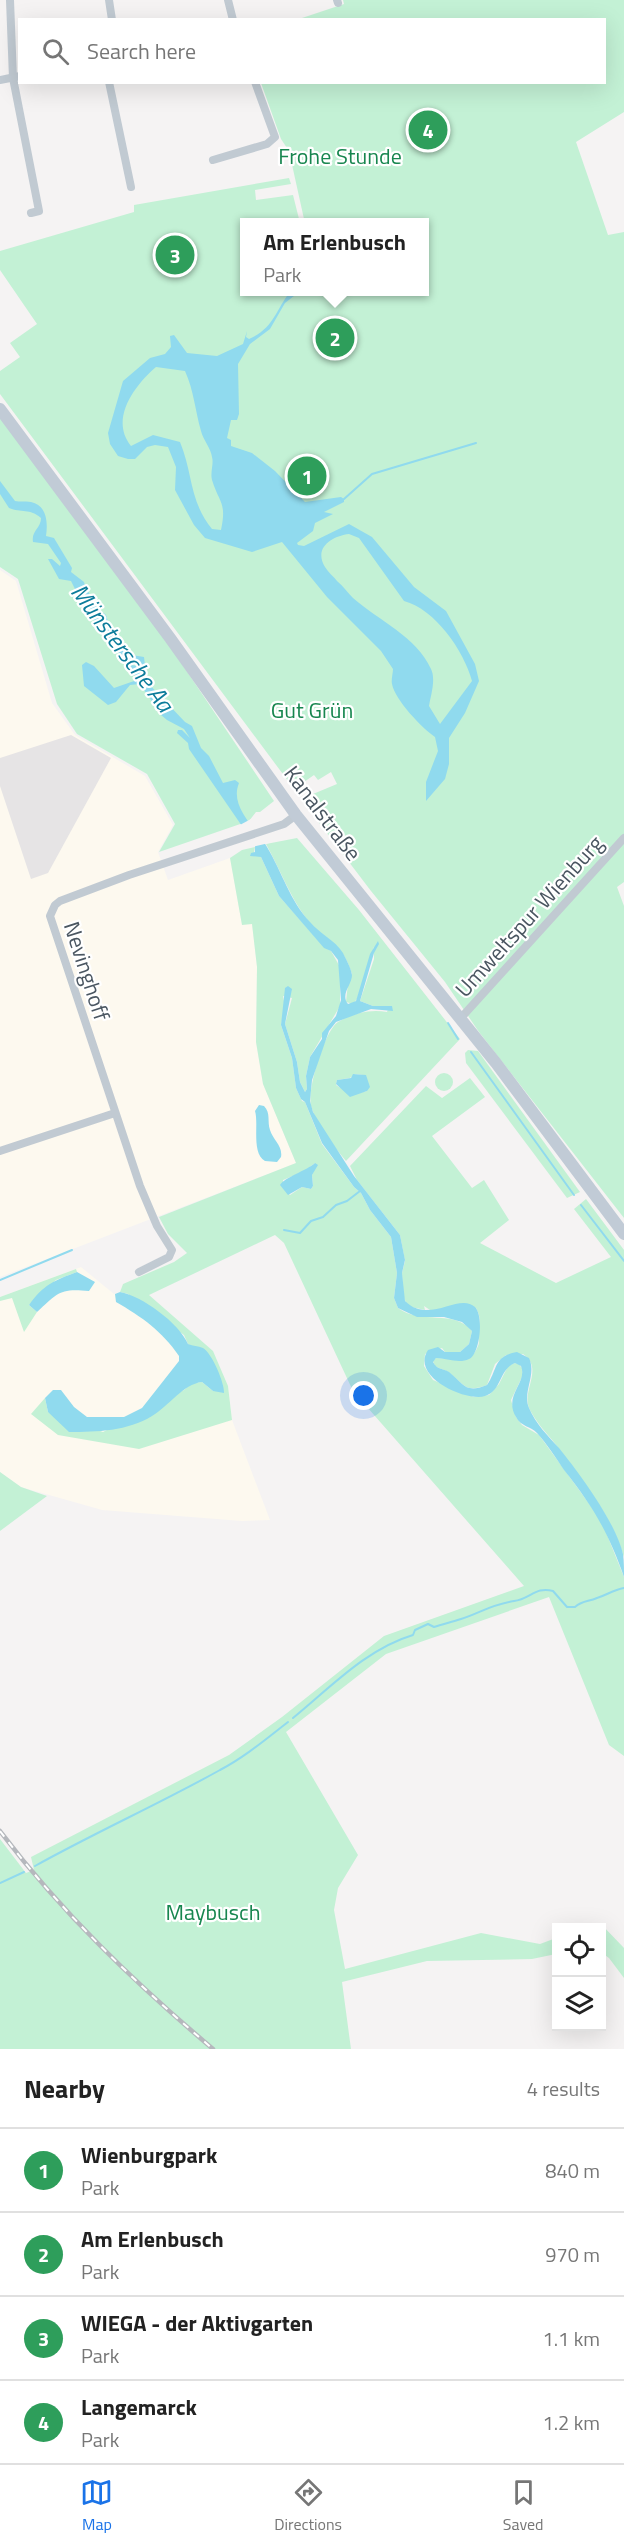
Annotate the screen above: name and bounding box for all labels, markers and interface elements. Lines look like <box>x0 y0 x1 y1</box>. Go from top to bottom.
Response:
search box <box>18 18 606 84</box>
text: Search here <box>87 34 196 68</box>
icon: search <box>39 35 72 68</box>
pin: 4 <box>408 108 448 152</box>
park label: Frohe Stunde <box>278 139 402 173</box>
popup <box>240 218 429 296</box>
text: Am Erlenbusch <box>263 225 406 259</box>
pin: 3 <box>156 232 195 278</box>
text: Park <box>263 259 301 290</box>
pin: 2 <box>316 316 354 360</box>
pin: 1 <box>288 454 326 498</box>
water label: Münstersche Aa <box>62 576 184 721</box>
park label: Gut Grün <box>271 693 353 727</box>
street label: Kanalstraße <box>276 758 370 868</box>
street label: Umweltspur Wienburg <box>447 827 611 1005</box>
street label: Nevinghoff <box>55 917 119 1026</box>
your location <box>349 1381 378 1410</box>
park label: Maybusch <box>166 1895 260 1929</box>
map controls <box>552 1923 606 2031</box>
button: locate <box>552 1923 606 1977</box>
button: layers <box>552 1977 606 2031</box>
text: Nearby <box>24 2069 105 2108</box>
text: 4 results <box>527 2073 600 2104</box>
text: Wienburgpark <box>81 2138 217 2172</box>
text: 1 <box>38 2155 49 2186</box>
text: 840 m <box>545 2155 600 2186</box>
text: Park <box>81 2172 119 2203</box>
text: Am Erlenbusch <box>81 2222 224 2256</box>
text: 2 <box>38 2239 49 2270</box>
text: 970 m <box>545 2239 600 2270</box>
text: Park <box>81 2256 119 2287</box>
text: WIEGA - der Aktivgarten <box>81 2306 313 2340</box>
text: 3 <box>38 2323 49 2354</box>
text: 1.1 km <box>543 2323 600 2354</box>
text: Park <box>81 2340 119 2371</box>
text: Langemarck <box>81 2390 197 2424</box>
text: 4 <box>38 2407 49 2438</box>
text: 1.2 km <box>543 2407 600 2438</box>
text: Park <box>81 2424 119 2455</box>
tab: Map <box>80 2476 113 2536</box>
tab: Directions <box>274 2476 342 2536</box>
tab: Saved <box>503 2476 544 2536</box>

